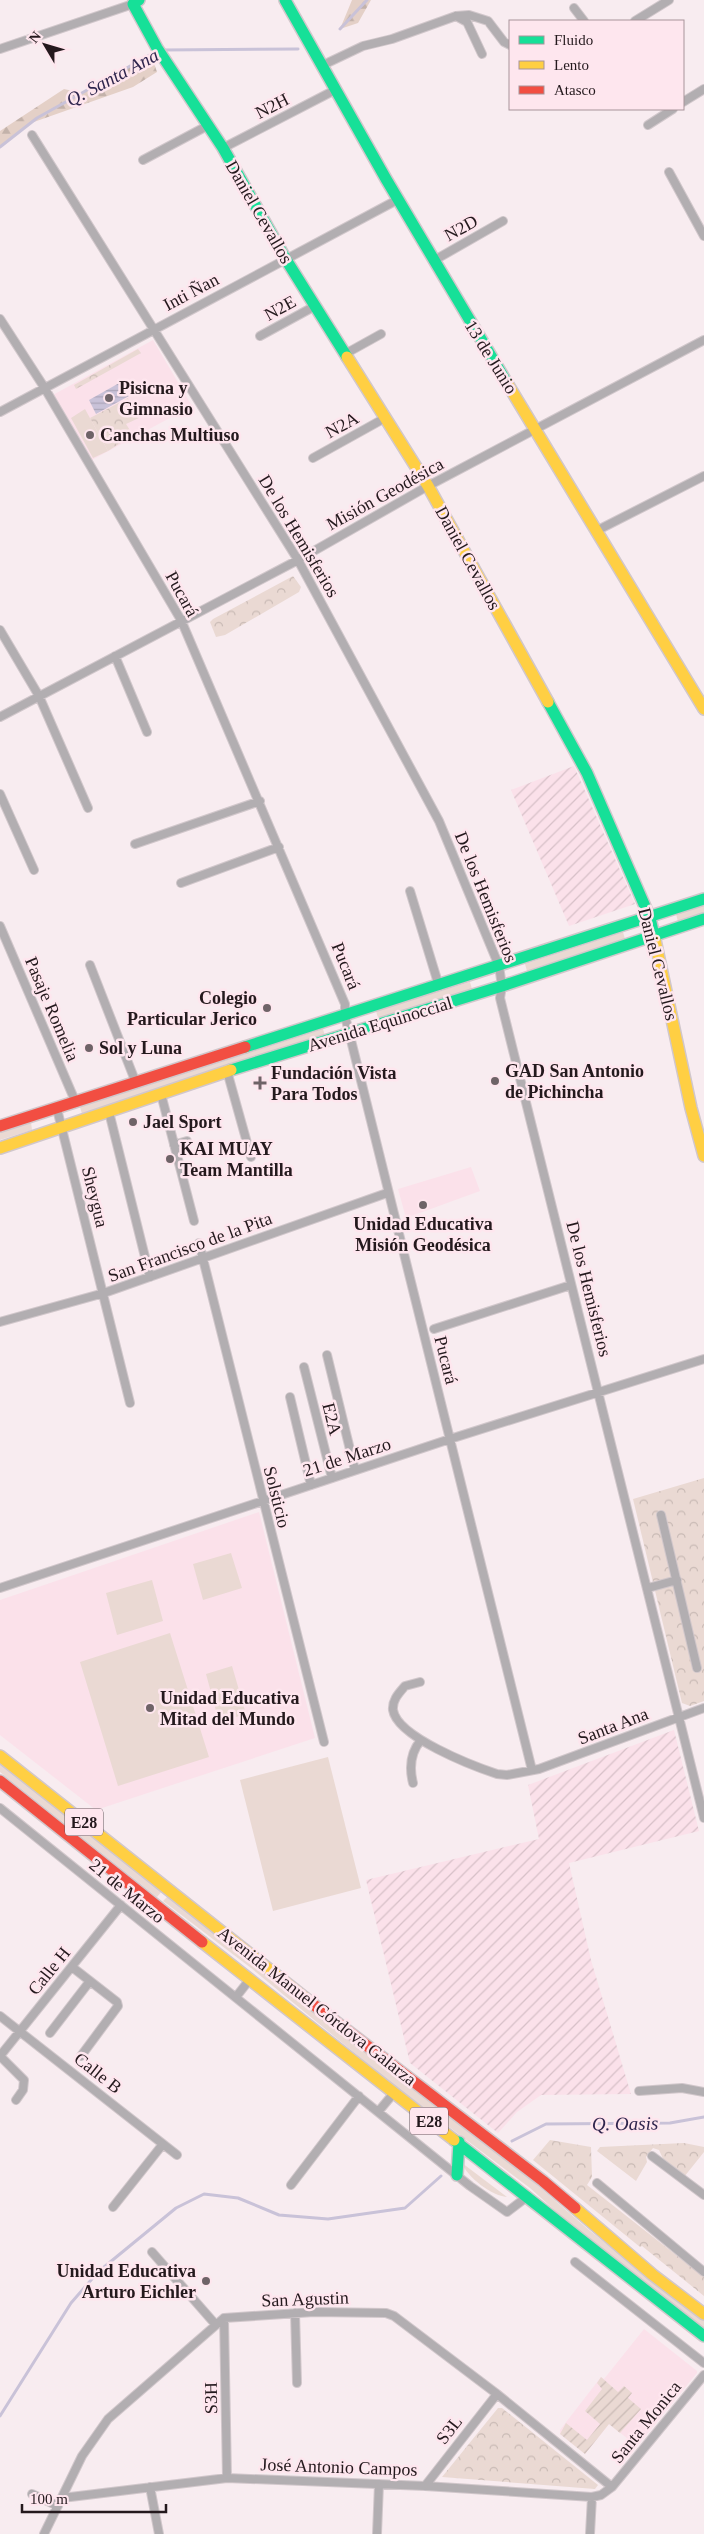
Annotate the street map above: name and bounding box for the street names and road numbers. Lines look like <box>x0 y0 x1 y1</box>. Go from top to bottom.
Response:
street label: N2H <box>252 89 292 123</box>
street label: Daniel Cevallos <box>221 157 297 267</box>
street label: N2D <box>441 211 481 245</box>
street label: Inti Ñan <box>160 268 222 315</box>
street label: N2E <box>261 291 299 325</box>
street label: 13 de Junio <box>461 317 521 397</box>
street label: N2A <box>322 408 362 442</box>
street label: Misión Geodésica <box>323 454 447 534</box>
street label: De los Hemisferios <box>255 471 343 601</box>
street label: Daniel Cevallos <box>431 503 505 613</box>
street label: Pucará <box>161 568 203 620</box>
street label: De los Hemisferios <box>451 829 521 965</box>
street label: Daniel Cevallos <box>634 906 682 1022</box>
street label: Pucará <box>328 940 364 992</box>
street label: Pasaje Romelia <box>21 954 83 1064</box>
street label: Avenida Equinoccial <box>305 992 455 1056</box>
street label: Sheygua <box>78 1165 112 1229</box>
street label: San Francisco de la Pita <box>105 1208 275 1286</box>
street label: De los Hemisferios <box>562 1219 616 1359</box>
street label: Pucará <box>430 1334 462 1386</box>
street label: E2A <box>318 1401 346 1437</box>
street label: 21 de Marzo <box>301 1433 393 1481</box>
street label: Solsticio <box>260 1464 294 1530</box>
street label: Santa Ana <box>575 1703 651 1749</box>
road number: E28 <box>65 1808 103 1835</box>
street label: 21 de Marzo <box>85 1855 169 1927</box>
street label: Avenida Manuel Córdova Galarza <box>214 1922 420 2090</box>
street label: Calle H <box>24 1943 74 1999</box>
street label: Calle B <box>70 2048 126 2098</box>
road number: E28 <box>410 2108 448 2134</box>
street label: San Agustin <box>261 2287 349 2311</box>
street label: Santa Monica <box>607 2377 685 2467</box>
street label: S3H <box>201 2382 221 2414</box>
street label: S3L <box>432 2412 466 2448</box>
street label: José Antonio Campos <box>260 2454 418 2480</box>

